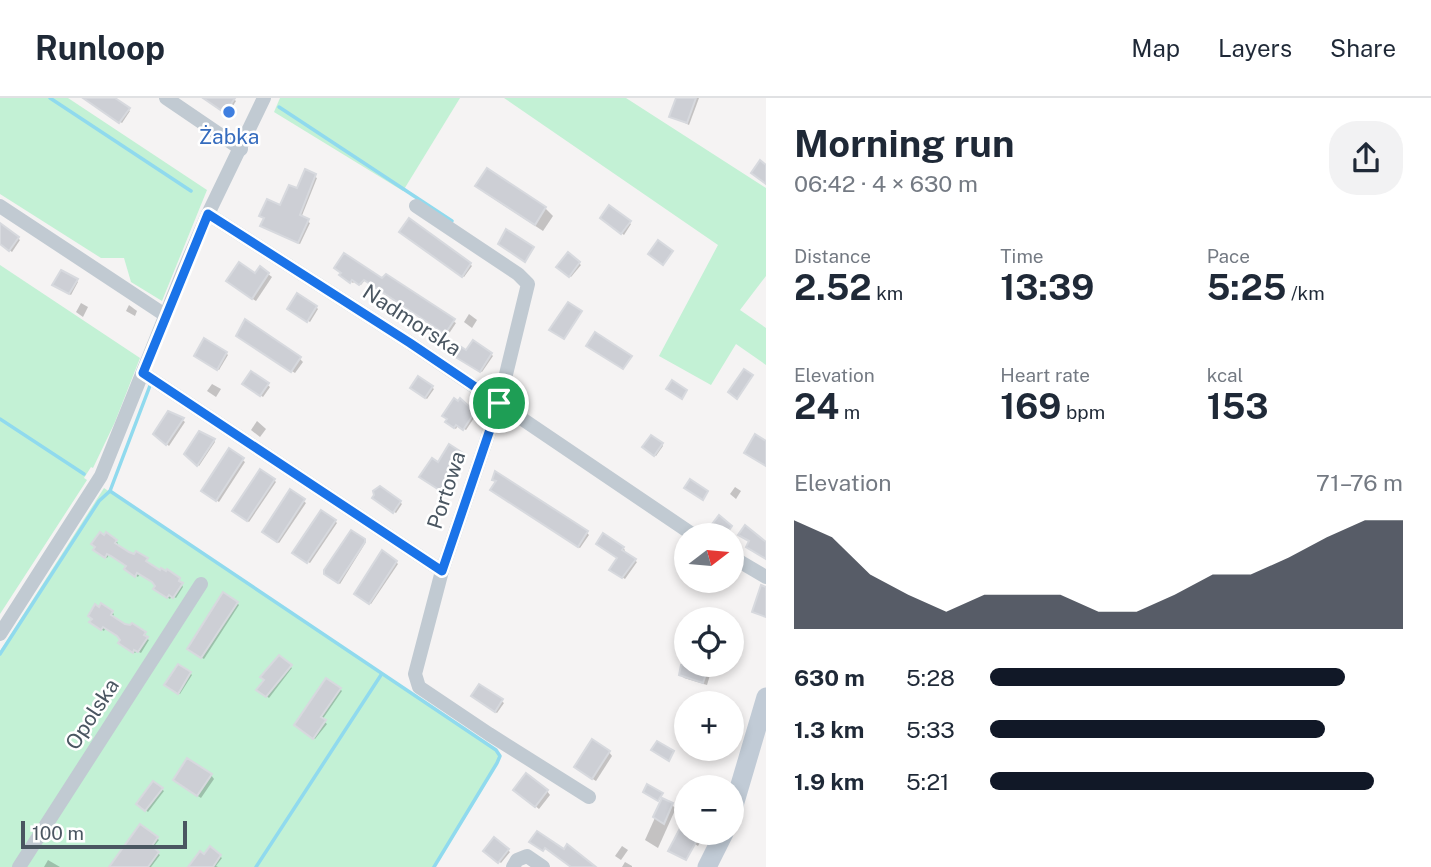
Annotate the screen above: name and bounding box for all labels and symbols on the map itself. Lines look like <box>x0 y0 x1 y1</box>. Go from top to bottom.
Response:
marker: Żabka <box>221 104 237 120</box>
place label: Żabka <box>199 124 259 149</box>
street label: Nadmorska <box>358 279 466 361</box>
pin <box>469 373 529 433</box>
street label: Portowa <box>422 448 470 532</box>
north arrow <box>674 523 744 593</box>
street label: Opolska <box>60 674 124 754</box>
scale bar <box>21 818 187 850</box>

